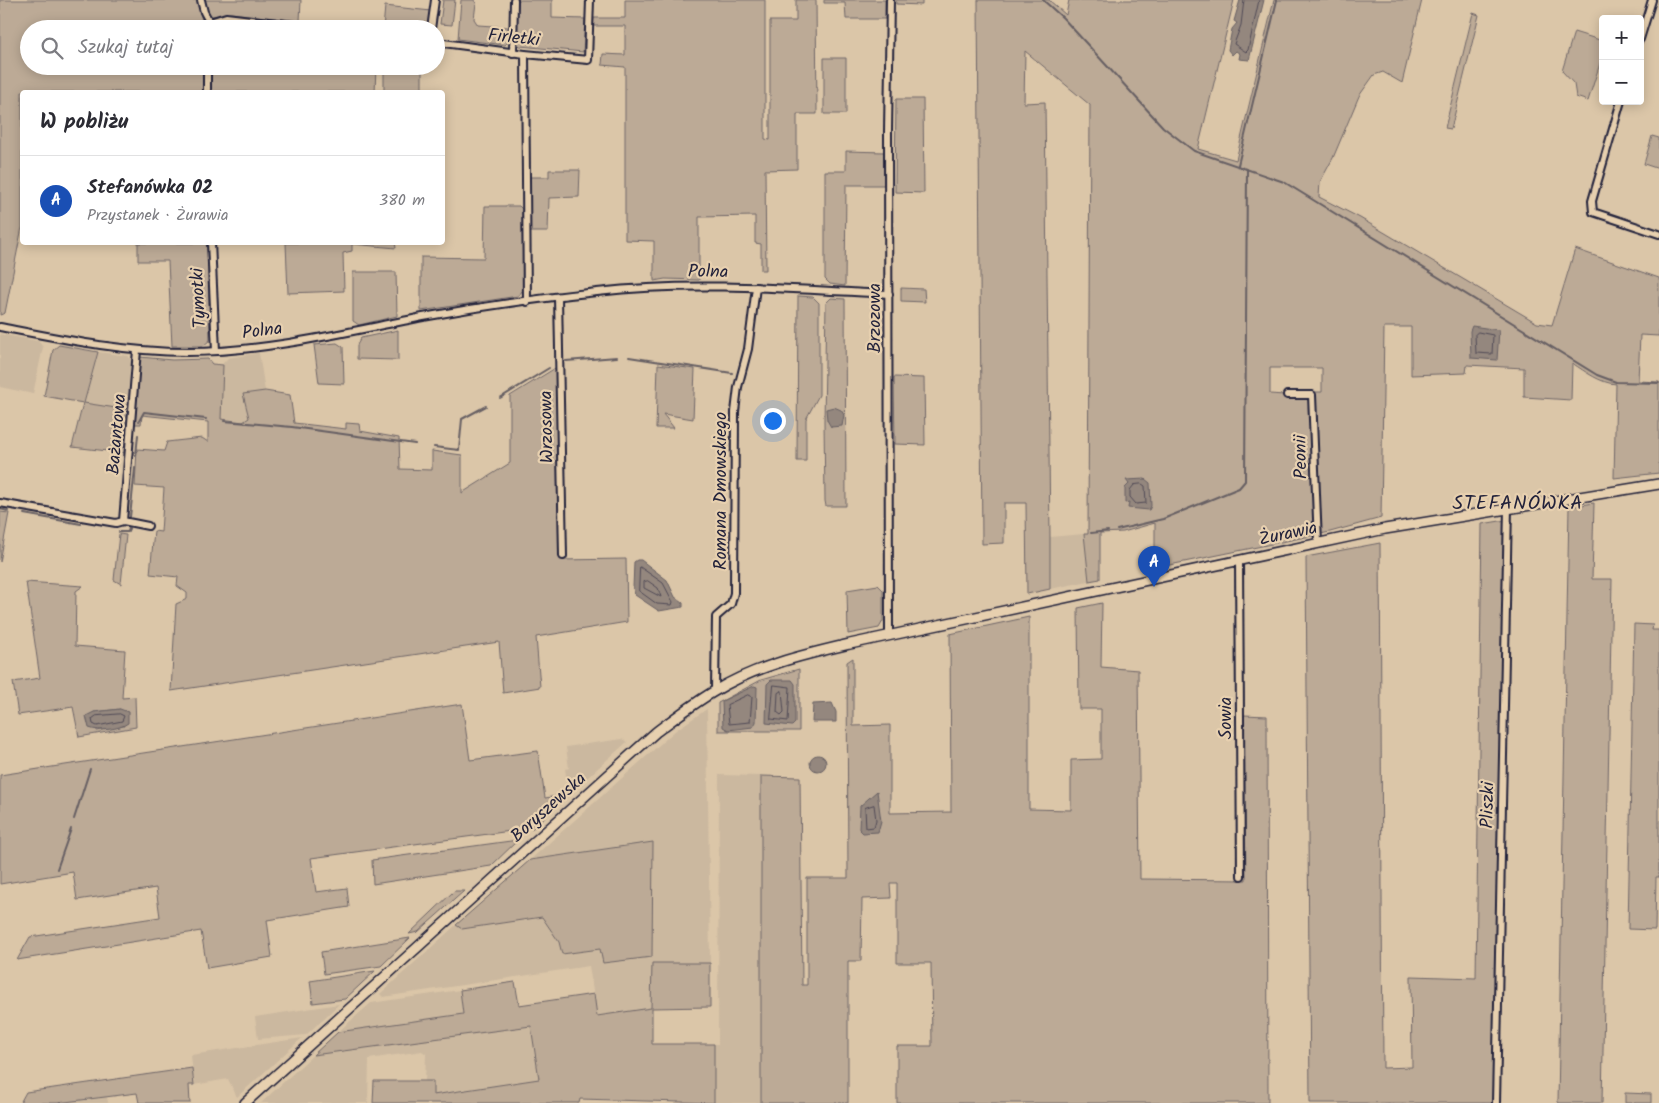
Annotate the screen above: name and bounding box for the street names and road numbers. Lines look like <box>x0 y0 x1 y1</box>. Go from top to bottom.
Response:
street label: Firletki <box>487 21 542 56</box>
street label: Polna <box>688 258 728 287</box>
street label: Tymotki <box>183 266 216 329</box>
street label: Brzozowa <box>861 283 890 353</box>
street label: Polna <box>240 315 284 348</box>
street label: Wrzosowa <box>532 390 563 463</box>
street label: Bażantowa <box>100 392 135 476</box>
street label: Romana Dmowskiego <box>707 412 736 570</box>
street label: Peonii <box>1287 434 1316 479</box>
street label: Żurawia <box>1256 514 1320 555</box>
street label: Sowia <box>1212 697 1241 739</box>
street label: Boryszewska <box>504 766 594 850</box>
street label: Pliszki <box>1474 781 1503 829</box>

